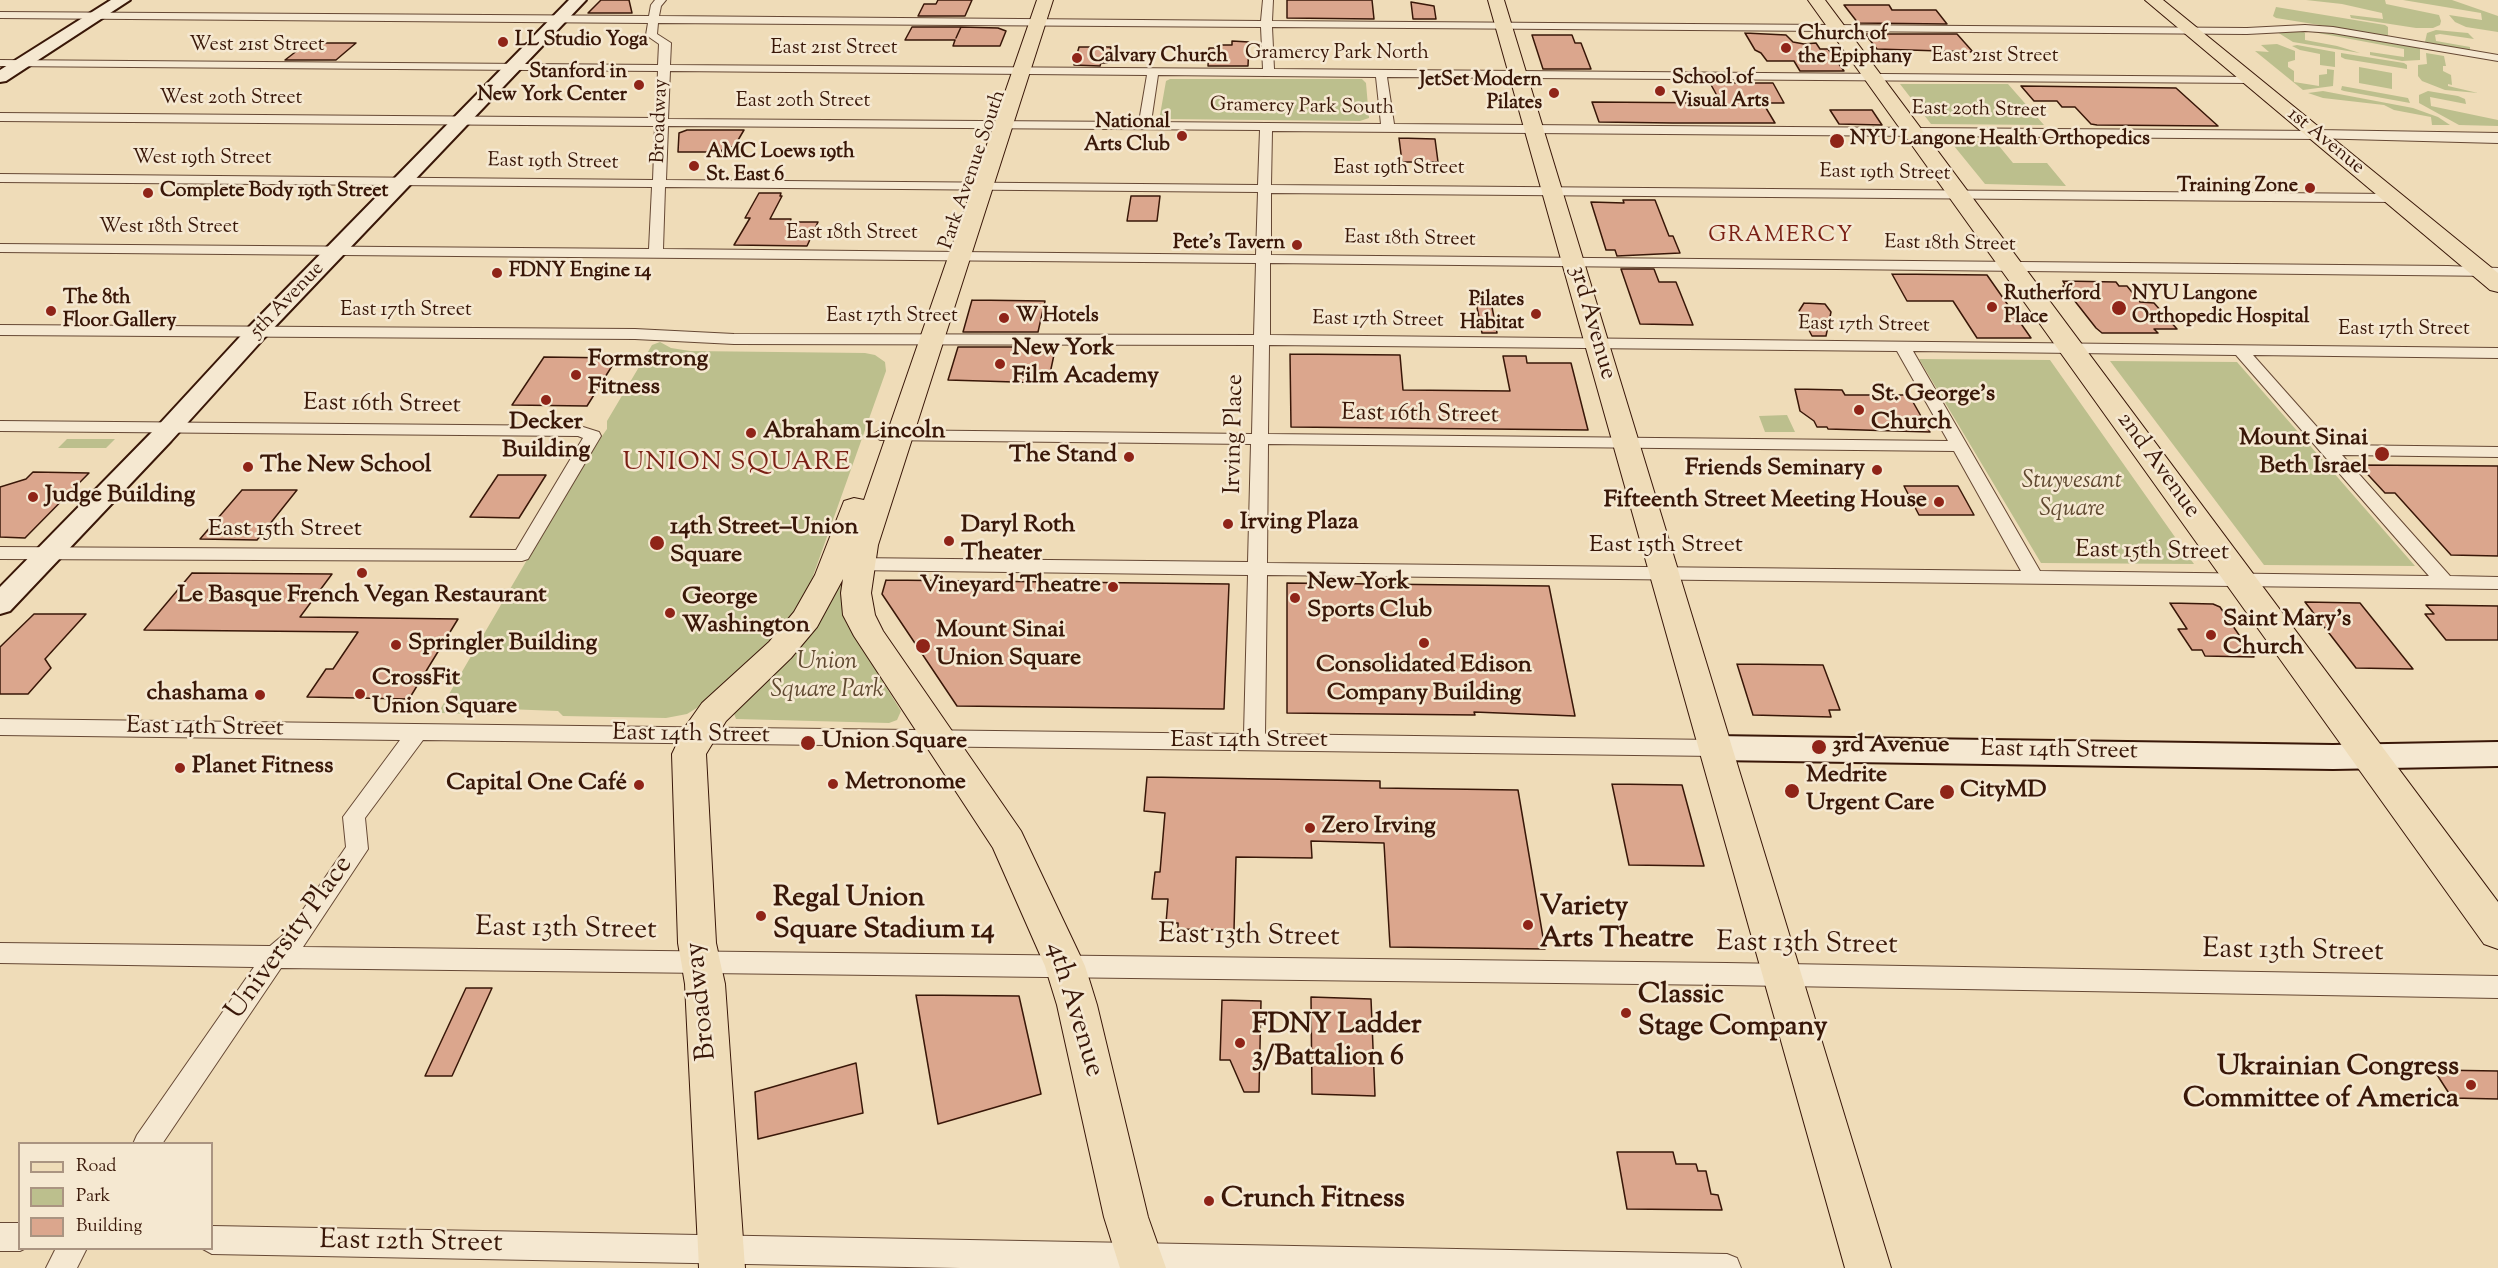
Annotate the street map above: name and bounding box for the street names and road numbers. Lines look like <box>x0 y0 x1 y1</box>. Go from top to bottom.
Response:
street label: West 21st Street <box>189 35 325 59</box>
street label: East 21st Street <box>770 38 898 62</box>
street label: Gramercy Park North <box>1245 43 1429 67</box>
street label: East 21st Street <box>1931 46 2059 70</box>
street label: Broadway <box>648 78 674 164</box>
street label: Park Avenue South <box>936 87 1012 253</box>
street label: West 20th Street <box>160 88 302 112</box>
street label: East 20th Street <box>736 91 870 115</box>
street label: Gramercy Park South <box>1210 94 1394 122</box>
street label: East 20th Street <box>1912 98 2046 124</box>
street label: 1st Avenue <box>2281 104 2369 180</box>
street label: West 19th Street <box>132 148 272 172</box>
street label: East 19th Street <box>487 150 619 176</box>
street label: East 19th Street <box>1334 158 1464 182</box>
street label: East 19th Street <box>1819 161 1951 187</box>
street label: West 18th Street <box>99 217 239 241</box>
street label: East 18th Street <box>786 223 918 247</box>
street label: East 18th Street <box>1344 227 1476 253</box>
street label: East 18th Street <box>1884 232 2016 258</box>
street label: 5th Avenue <box>246 258 330 344</box>
street label: 3rd Avenue <box>1561 263 1621 383</box>
street label: East 17th Street <box>340 300 472 324</box>
street label: East 17th Street <box>826 306 958 330</box>
street label: East 17th Street <box>1312 308 1444 334</box>
street label: East 17th Street <box>1798 313 1930 339</box>
street label: East 17th Street <box>2338 319 2470 343</box>
street label: Irving Place <box>1221 374 1251 494</box>
street label: East 16th Street <box>303 390 461 422</box>
street label: East 16th Street <box>1341 400 1499 432</box>
street label: 2nd Avenue <box>2109 407 2205 525</box>
street label: East 15th Street <box>208 517 362 545</box>
street label: East 15th Street <box>1589 533 1743 561</box>
street label: East 15th Street <box>2075 537 2229 569</box>
street label: East 14th Street <box>126 713 284 745</box>
street label: East 14th Street <box>612 720 770 752</box>
street label: East 14th Street <box>1170 728 1328 756</box>
street label: East 14th Street <box>1980 736 2138 768</box>
street label: University Place <box>220 850 362 1028</box>
street label: East 13th Street <box>475 913 657 949</box>
street label: East 13th Street <box>1158 920 1340 956</box>
street label: East 13th Street <box>1716 928 1898 964</box>
street label: East 13th Street <box>2202 935 2384 971</box>
street label: 4th Avenue <box>1037 938 1109 1082</box>
street label: Broadway <box>680 940 726 1062</box>
street label: East 12th Street <box>319 1226 503 1262</box>

